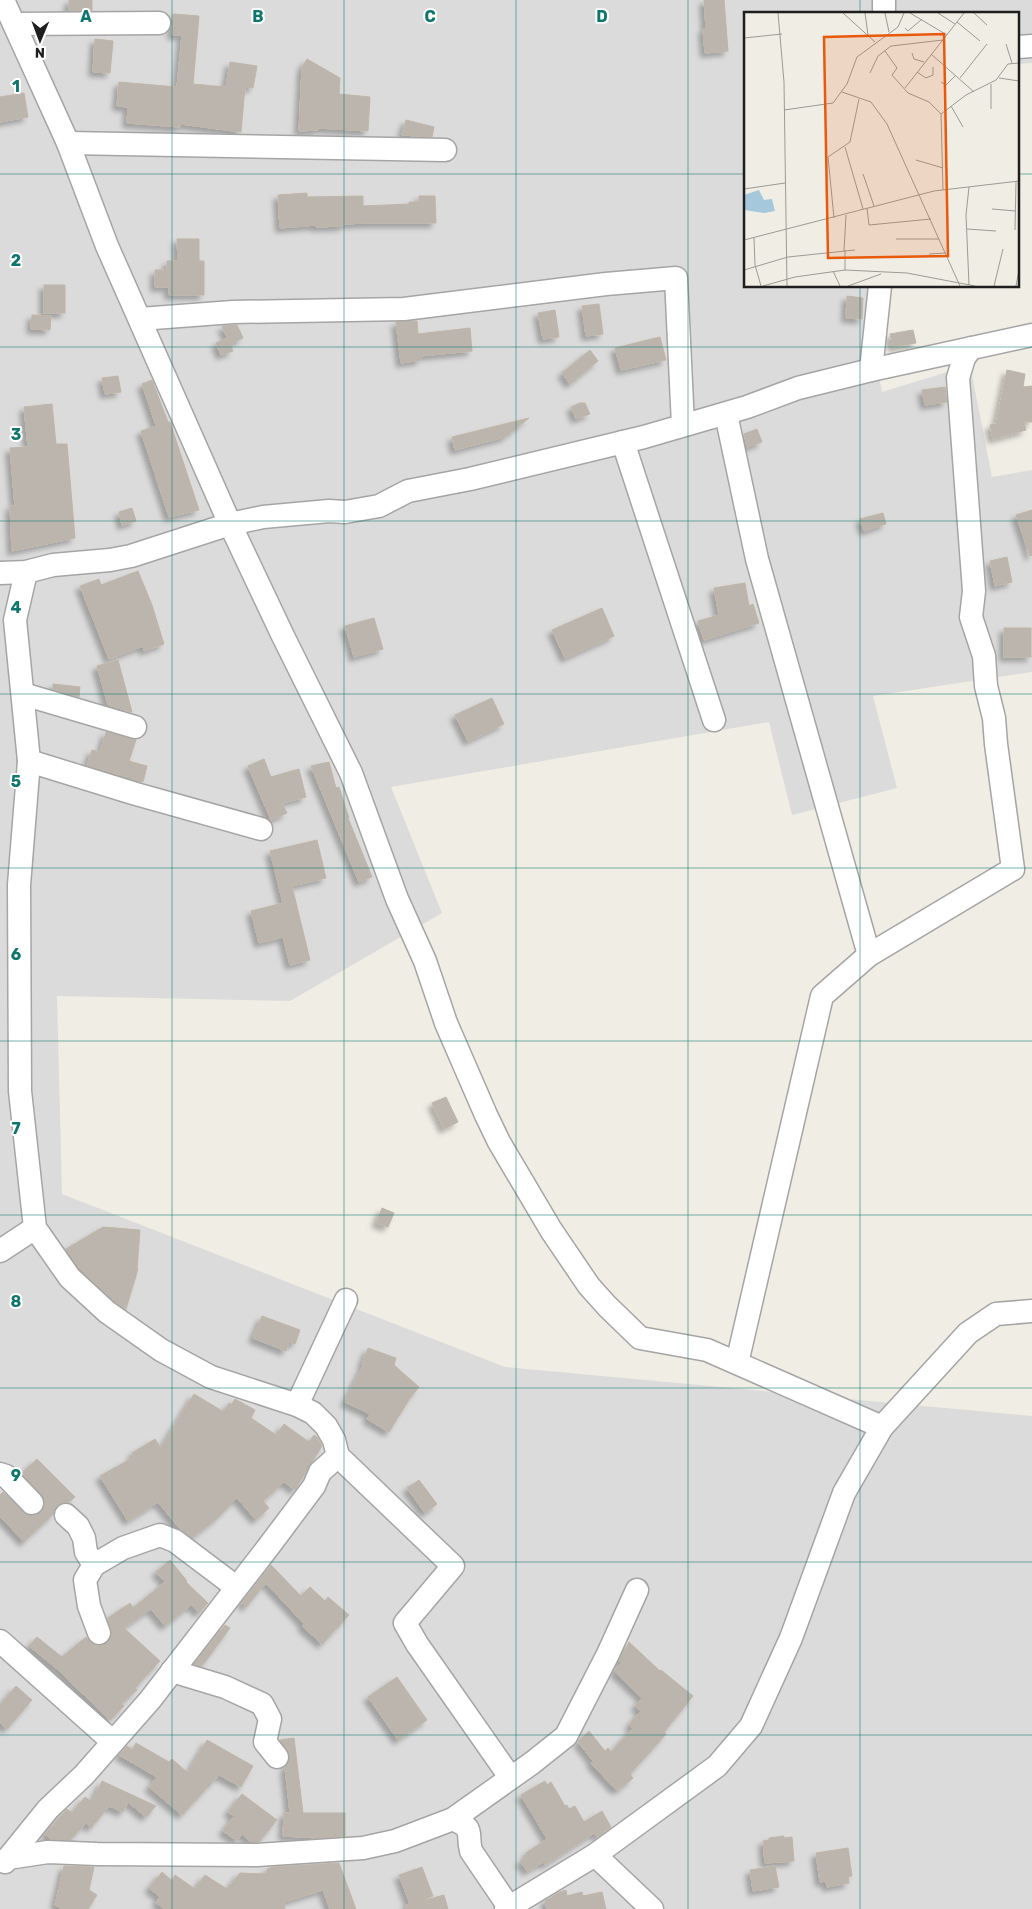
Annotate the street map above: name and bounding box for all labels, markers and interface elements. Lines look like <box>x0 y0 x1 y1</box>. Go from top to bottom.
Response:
text: A <box>80 7 92 26</box>
text: B <box>252 7 264 26</box>
text: C <box>424 7 436 26</box>
text: D <box>596 7 608 26</box>
inset map <box>744 12 1020 288</box>
north arrow <box>15 15 65 65</box>
text: N <box>35 44 45 61</box>
text: 1 <box>12 77 20 96</box>
text: 2 <box>11 251 21 270</box>
text: 3 <box>11 425 21 444</box>
text: 4 <box>11 598 22 617</box>
text: 5 <box>11 772 21 791</box>
text: 6 <box>11 945 21 964</box>
text: 7 <box>11 1119 21 1138</box>
text: 8 <box>11 1292 22 1311</box>
text: 9 <box>11 1466 21 1485</box>

